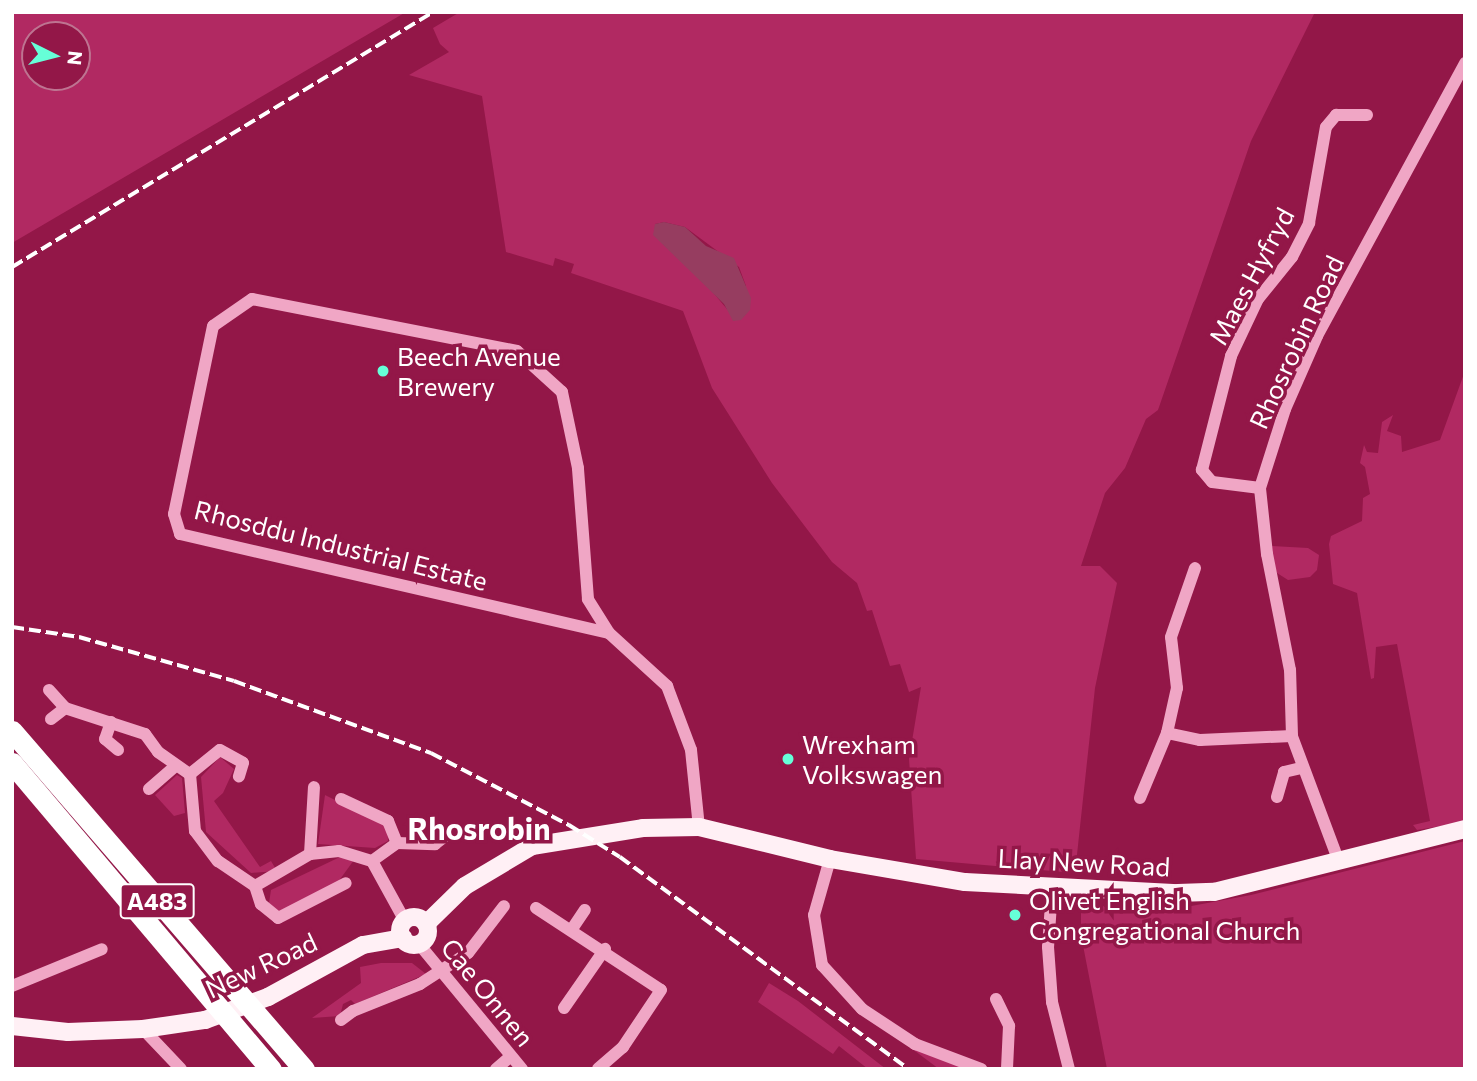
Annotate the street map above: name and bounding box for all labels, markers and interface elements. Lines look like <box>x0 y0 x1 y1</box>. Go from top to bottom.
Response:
north arrow <box>21 21 91 91</box>
text: N <box>63 50 88 66</box>
street label: Maes Hyfryd <box>1202 202 1300 350</box>
street label: Rhosrobin Road <box>1242 250 1350 434</box>
place label: Beech Avenue Brewery <box>397 340 561 402</box>
marker: Beech Avenue Brewery <box>375 363 391 379</box>
street label: Rhosddu Industrial Estate <box>191 493 491 597</box>
place label: Wrexham Volkswagen <box>802 728 942 790</box>
marker: Wrexham Volkswagen <box>780 751 796 767</box>
district label: Rhosrobin <box>407 810 551 846</box>
street label: Llay New Road <box>997 842 1171 882</box>
road number: A483 <box>118 880 196 922</box>
place label: Olivet English Congregational Church <box>1029 884 1300 946</box>
marker: Olivet English Congregational Church <box>1007 907 1023 923</box>
street label: New Road <box>200 926 322 1004</box>
street label: Cae Onnen <box>435 932 541 1052</box>

